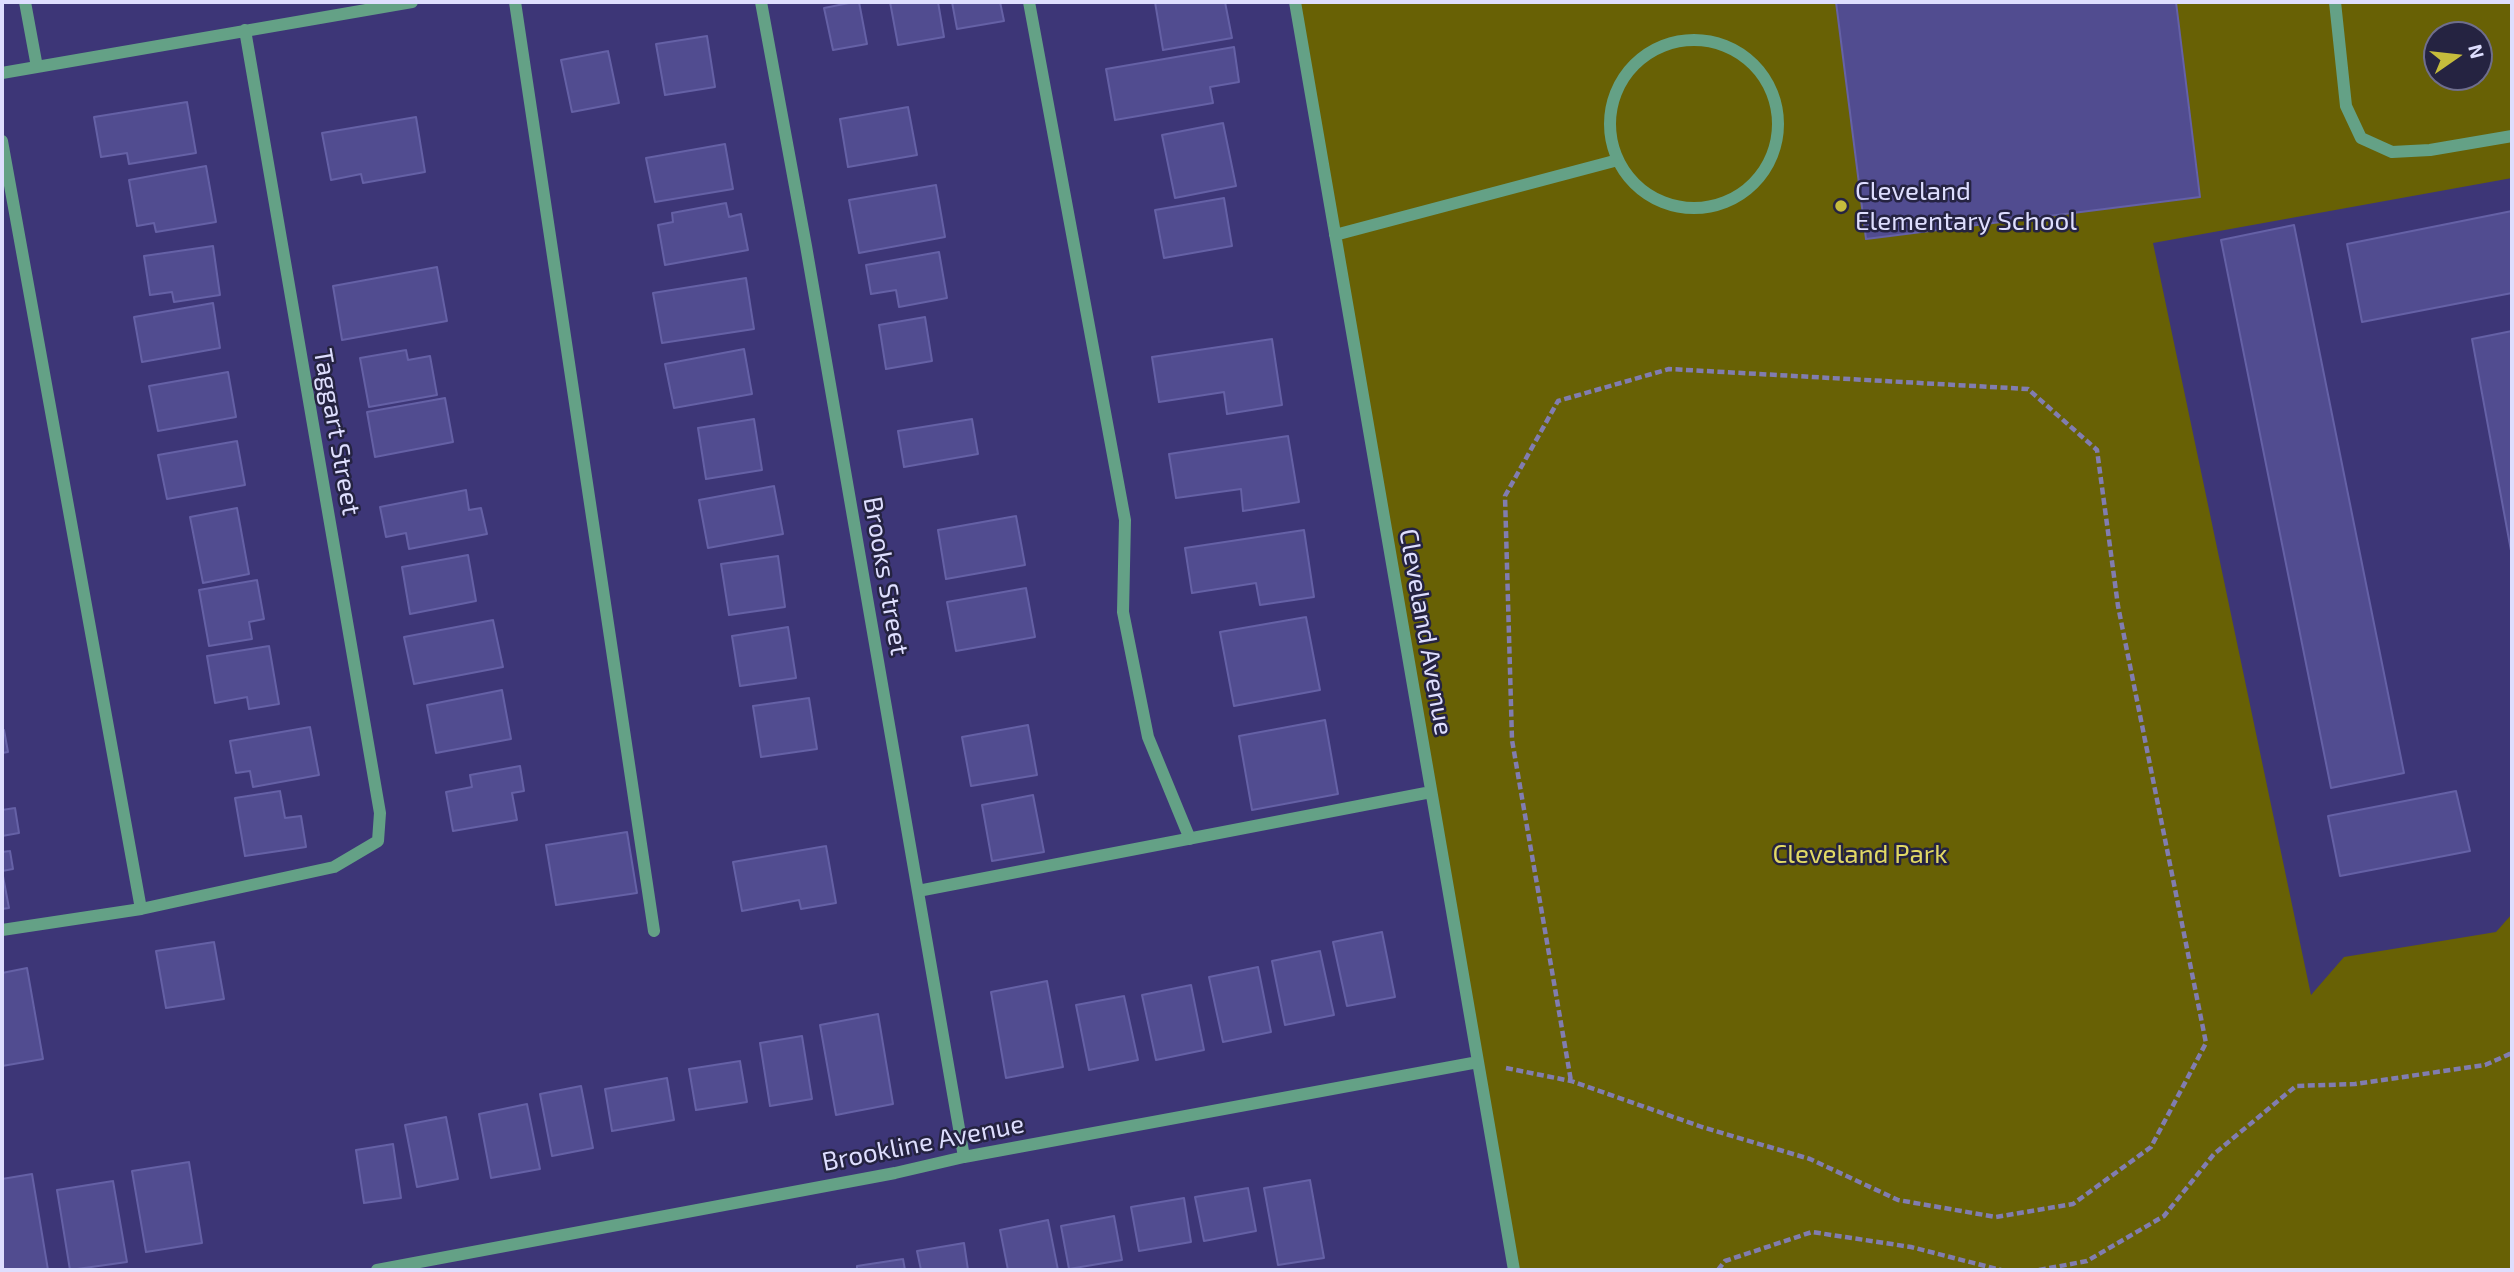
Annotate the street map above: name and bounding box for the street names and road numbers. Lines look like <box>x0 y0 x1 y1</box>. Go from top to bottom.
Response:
street label: Taggart Street <box>307 346 367 518</box>
street label: Brooks Street <box>857 494 915 658</box>
street label: Cleveland Avenue <box>1392 526 1460 738</box>
street label: Brookline Avenue <box>819 1108 1027 1178</box>

